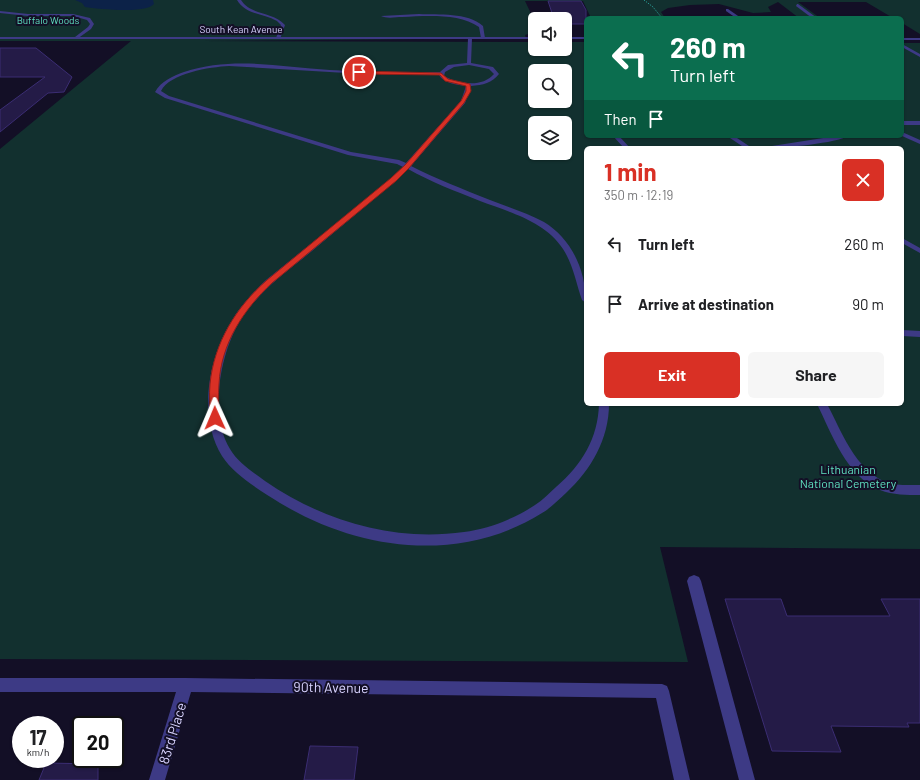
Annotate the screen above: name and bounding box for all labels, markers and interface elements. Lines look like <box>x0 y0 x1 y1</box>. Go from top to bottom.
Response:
map controls <box>528 12 572 160</box>
button: sound <box>528 12 572 56</box>
park label: Buffalo Woods <box>17 14 80 26</box>
street label: South Kean Avenue <box>199 23 283 35</box>
text: 260 m <box>670 30 746 64</box>
icon: left <box>604 32 656 84</box>
pin <box>342 55 376 89</box>
icon: arrive <box>348 61 370 83</box>
button: search <box>528 64 572 108</box>
text: Turn left <box>670 64 736 86</box>
icon: arrive <box>645 108 667 130</box>
text: Then <box>604 110 637 128</box>
button: layers <box>528 116 572 160</box>
text: 1 min <box>604 157 657 186</box>
button: close <box>842 159 884 201</box>
text: 350 m · 12:19 <box>604 187 673 203</box>
icon: left <box>604 233 626 255</box>
text: Turn left <box>638 235 694 253</box>
text: 260 m <box>844 235 884 253</box>
icon: arrive <box>604 293 626 315</box>
text: Arrive at destination <box>638 295 774 313</box>
text: 90 m <box>852 295 884 313</box>
button: Exit <box>604 352 740 398</box>
button: Share <box>748 352 884 398</box>
position arrow <box>194 397 236 439</box>
park label: Lithuanian National Cemetery <box>800 462 897 490</box>
street label: 90th Avenue <box>293 678 369 696</box>
street label: 83rd Place <box>155 700 189 766</box>
speed limit sign: 20 <box>72 716 124 768</box>
text: 17 <box>29 725 46 749</box>
text: km/h <box>27 746 49 758</box>

